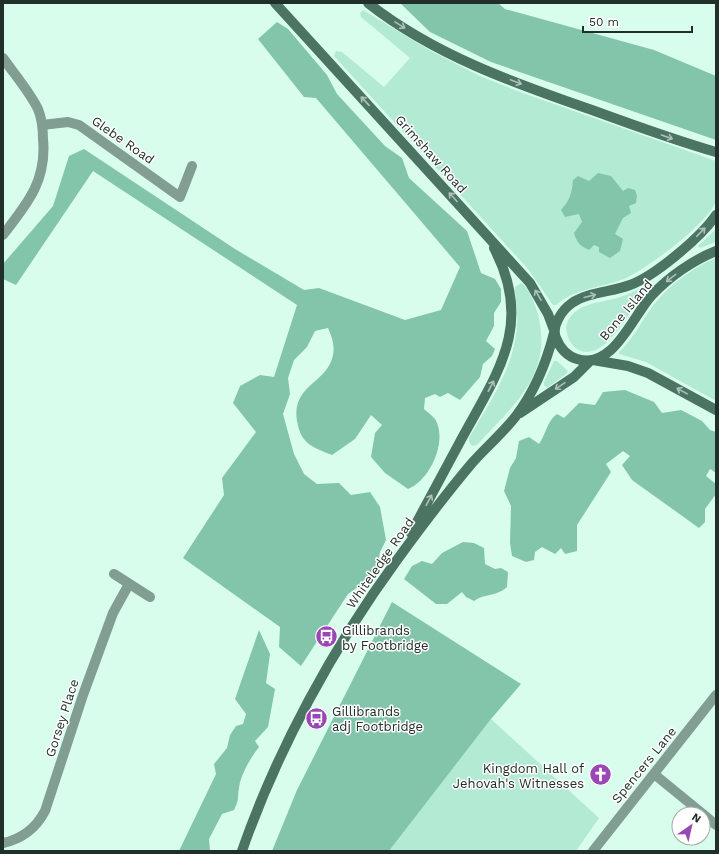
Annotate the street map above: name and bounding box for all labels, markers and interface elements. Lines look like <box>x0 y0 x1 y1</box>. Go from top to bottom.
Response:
scale bar <box>583 8 692 34</box>
text: 50 m <box>589 15 619 29</box>
one-way arrow <box>394 21 405 29</box>
one-way arrow <box>510 79 522 87</box>
one-way arrow <box>361 96 370 106</box>
street label: Grimshaw Road <box>392 112 470 196</box>
street label: Glebe Road <box>89 113 157 167</box>
one-way arrow <box>661 133 673 141</box>
one-way arrow <box>448 192 457 202</box>
one-way arrow <box>696 227 706 237</box>
one-way arrow <box>666 274 677 283</box>
street label: Bone Island <box>596 277 656 343</box>
one-way arrow <box>533 289 541 301</box>
one-way arrow <box>583 292 596 299</box>
one-way arrow <box>488 380 496 392</box>
one-way arrow <box>555 382 566 390</box>
one-way arrow <box>676 387 688 395</box>
one-way arrow <box>425 494 433 506</box>
street label: Whiteledge Road <box>343 515 417 611</box>
place label: Gillibrands by Footbridge <box>342 623 428 653</box>
bus stop icon: Gillibrands by Footbridge <box>314 624 340 650</box>
street label: Gorsey Place <box>42 677 82 759</box>
place label: Gillibrands adj Footbridge <box>332 704 423 734</box>
bus stop icon: Gillibrands adj Footbridge <box>303 705 329 731</box>
street label: Spencers Lane <box>609 724 679 806</box>
place label: Kingdom Hall of Jehovah's Witnesses <box>453 761 584 791</box>
church icon: Kingdom Hall of Jehovah's Witnesses <box>587 762 613 788</box>
north arrow <box>671 806 711 846</box>
text: N <box>689 810 703 826</box>

